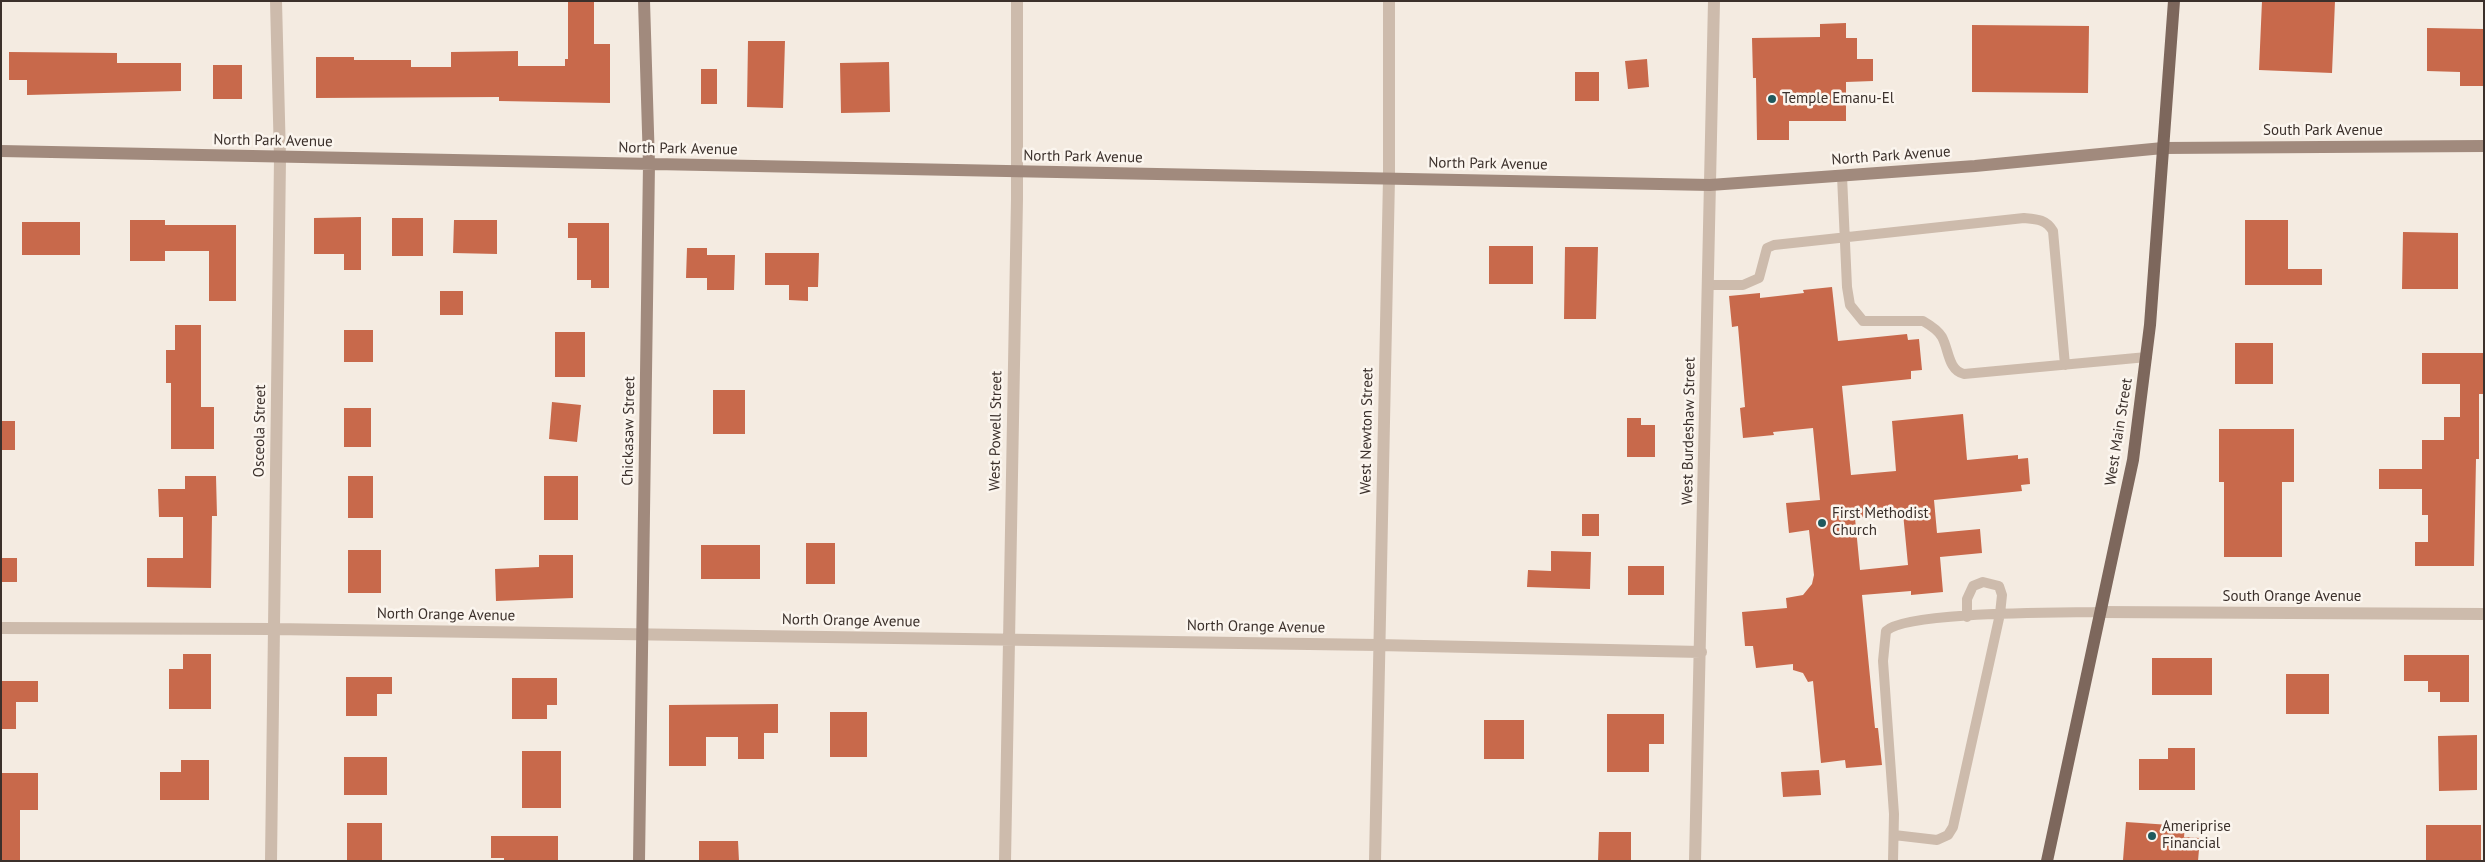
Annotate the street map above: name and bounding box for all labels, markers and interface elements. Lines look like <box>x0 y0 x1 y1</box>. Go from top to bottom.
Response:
place label: Temple Emanu-El <box>1782 90 1894 108</box>
marker: Temple Emanu-El <box>1766 93 1778 105</box>
street label: South Park Avenue <box>2263 122 2383 140</box>
street label: North Park Avenue <box>213 131 333 151</box>
street label: North Park Avenue <box>618 139 738 159</box>
street label: North Park Avenue <box>1831 143 1951 169</box>
street label: North Park Avenue <box>1023 147 1143 167</box>
street label: North Park Avenue <box>1428 154 1548 174</box>
street label: West Burdeshaw Street <box>1679 357 1699 505</box>
street label: West Newton Street <box>1357 367 1377 495</box>
street label: West Powell Street <box>986 371 1006 491</box>
street label: Chickasaw Street <box>619 376 639 486</box>
street label: West Main Street <box>2102 377 2136 487</box>
street label: Osceola Street <box>250 385 270 477</box>
place label: First Methodist Church <box>1832 505 1929 540</box>
marker: First Methodist Church <box>1816 517 1828 529</box>
street label: South Orange Avenue <box>2223 588 2361 606</box>
street label: North Orange Avenue <box>377 605 515 625</box>
street label: North Orange Avenue <box>782 611 920 631</box>
street label: North Orange Avenue <box>1187 617 1325 637</box>
place label: Ameriprise Financial <box>2162 818 2231 853</box>
marker: Ameriprise Financial <box>2146 830 2158 842</box>

